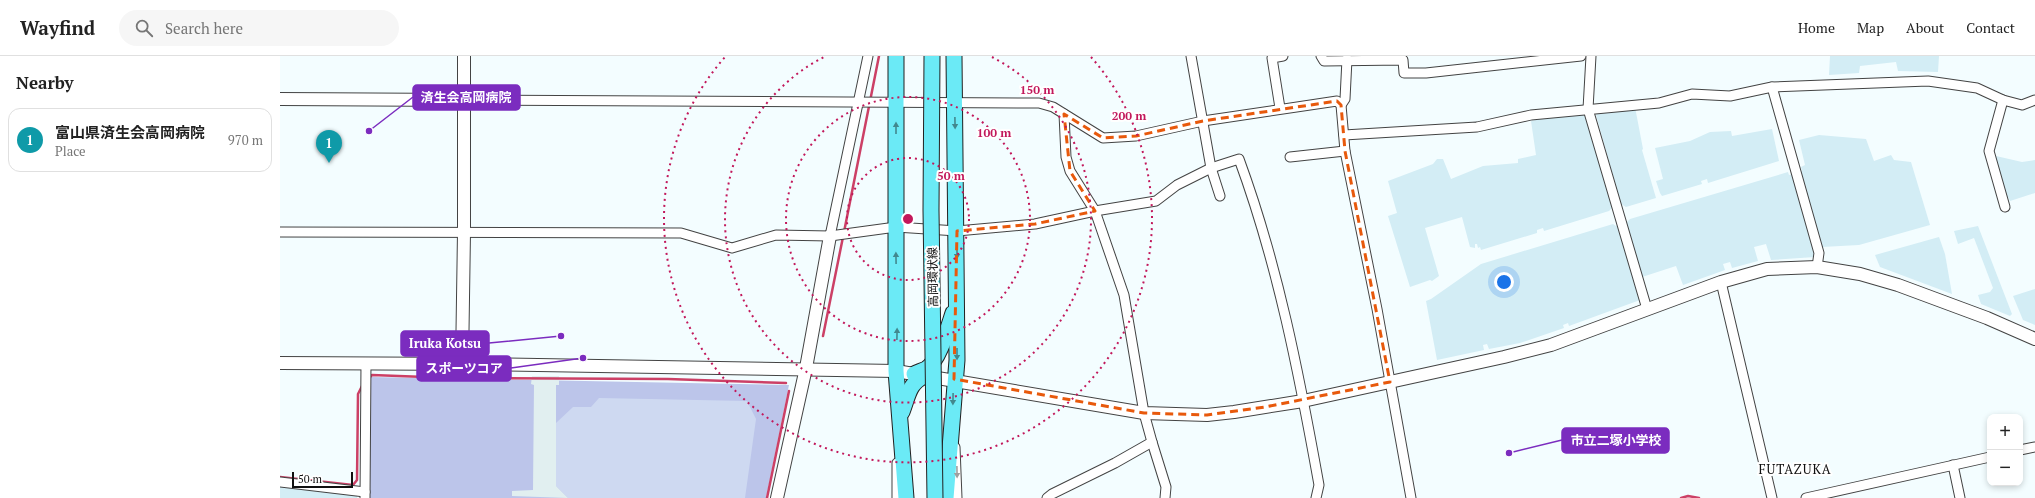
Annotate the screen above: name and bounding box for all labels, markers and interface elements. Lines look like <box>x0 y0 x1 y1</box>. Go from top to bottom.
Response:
search box <box>119 10 399 46</box>
text: Wayfind <box>20 15 95 40</box>
icon: search <box>133 17 155 39</box>
text: Search here <box>165 18 243 38</box>
text: Home <box>1798 18 1835 37</box>
text: Map <box>1857 18 1884 37</box>
text: About <box>1906 18 1944 37</box>
text: Contact <box>1966 18 2015 37</box>
text: Nearby <box>16 71 74 94</box>
text: 150 m <box>1020 82 1054 97</box>
callout: 済生会高岡病院 <box>413 85 520 110</box>
text: 済生会高岡病院 <box>420 88 512 106</box>
text: 200 m <box>1112 108 1146 123</box>
one-way arrow <box>951 117 958 129</box>
one-way arrow <box>893 121 899 134</box>
text: 富山県済生会高岡病院 <box>55 122 205 142</box>
text: 100 m <box>977 125 1011 140</box>
pin: 1 <box>316 130 342 163</box>
text: 1 <box>26 131 34 149</box>
text: 970 m <box>228 131 263 149</box>
text: Place <box>55 142 86 160</box>
text: 50 m <box>937 168 965 183</box>
centre of rings <box>901 212 915 226</box>
street label: 高岡環状線 <box>924 247 941 307</box>
one-way arrow <box>954 247 960 260</box>
one-way arrow <box>893 252 900 264</box>
your location <box>1494 272 1514 292</box>
one-way arrow <box>894 327 900 340</box>
callout: Iruka Kotsu <box>401 331 489 356</box>
text: Iruka Kotsu <box>409 334 481 352</box>
one-way arrow <box>954 348 960 361</box>
callout: スポーツコア <box>417 356 511 381</box>
text: スポーツコア <box>425 359 503 377</box>
one-way arrow <box>950 393 956 406</box>
map controls <box>1987 414 2023 486</box>
button: + <box>1987 414 2023 450</box>
callout: 市立二塚小学校 <box>1562 428 1669 453</box>
text: 市立二塚小学校 <box>1570 431 1662 449</box>
button: − <box>1987 450 2023 486</box>
district label: FUTAZUKA <box>1758 460 1832 478</box>
one-way arrow <box>954 466 960 479</box>
scale bar <box>292 470 353 489</box>
text: 50 m <box>298 472 322 486</box>

